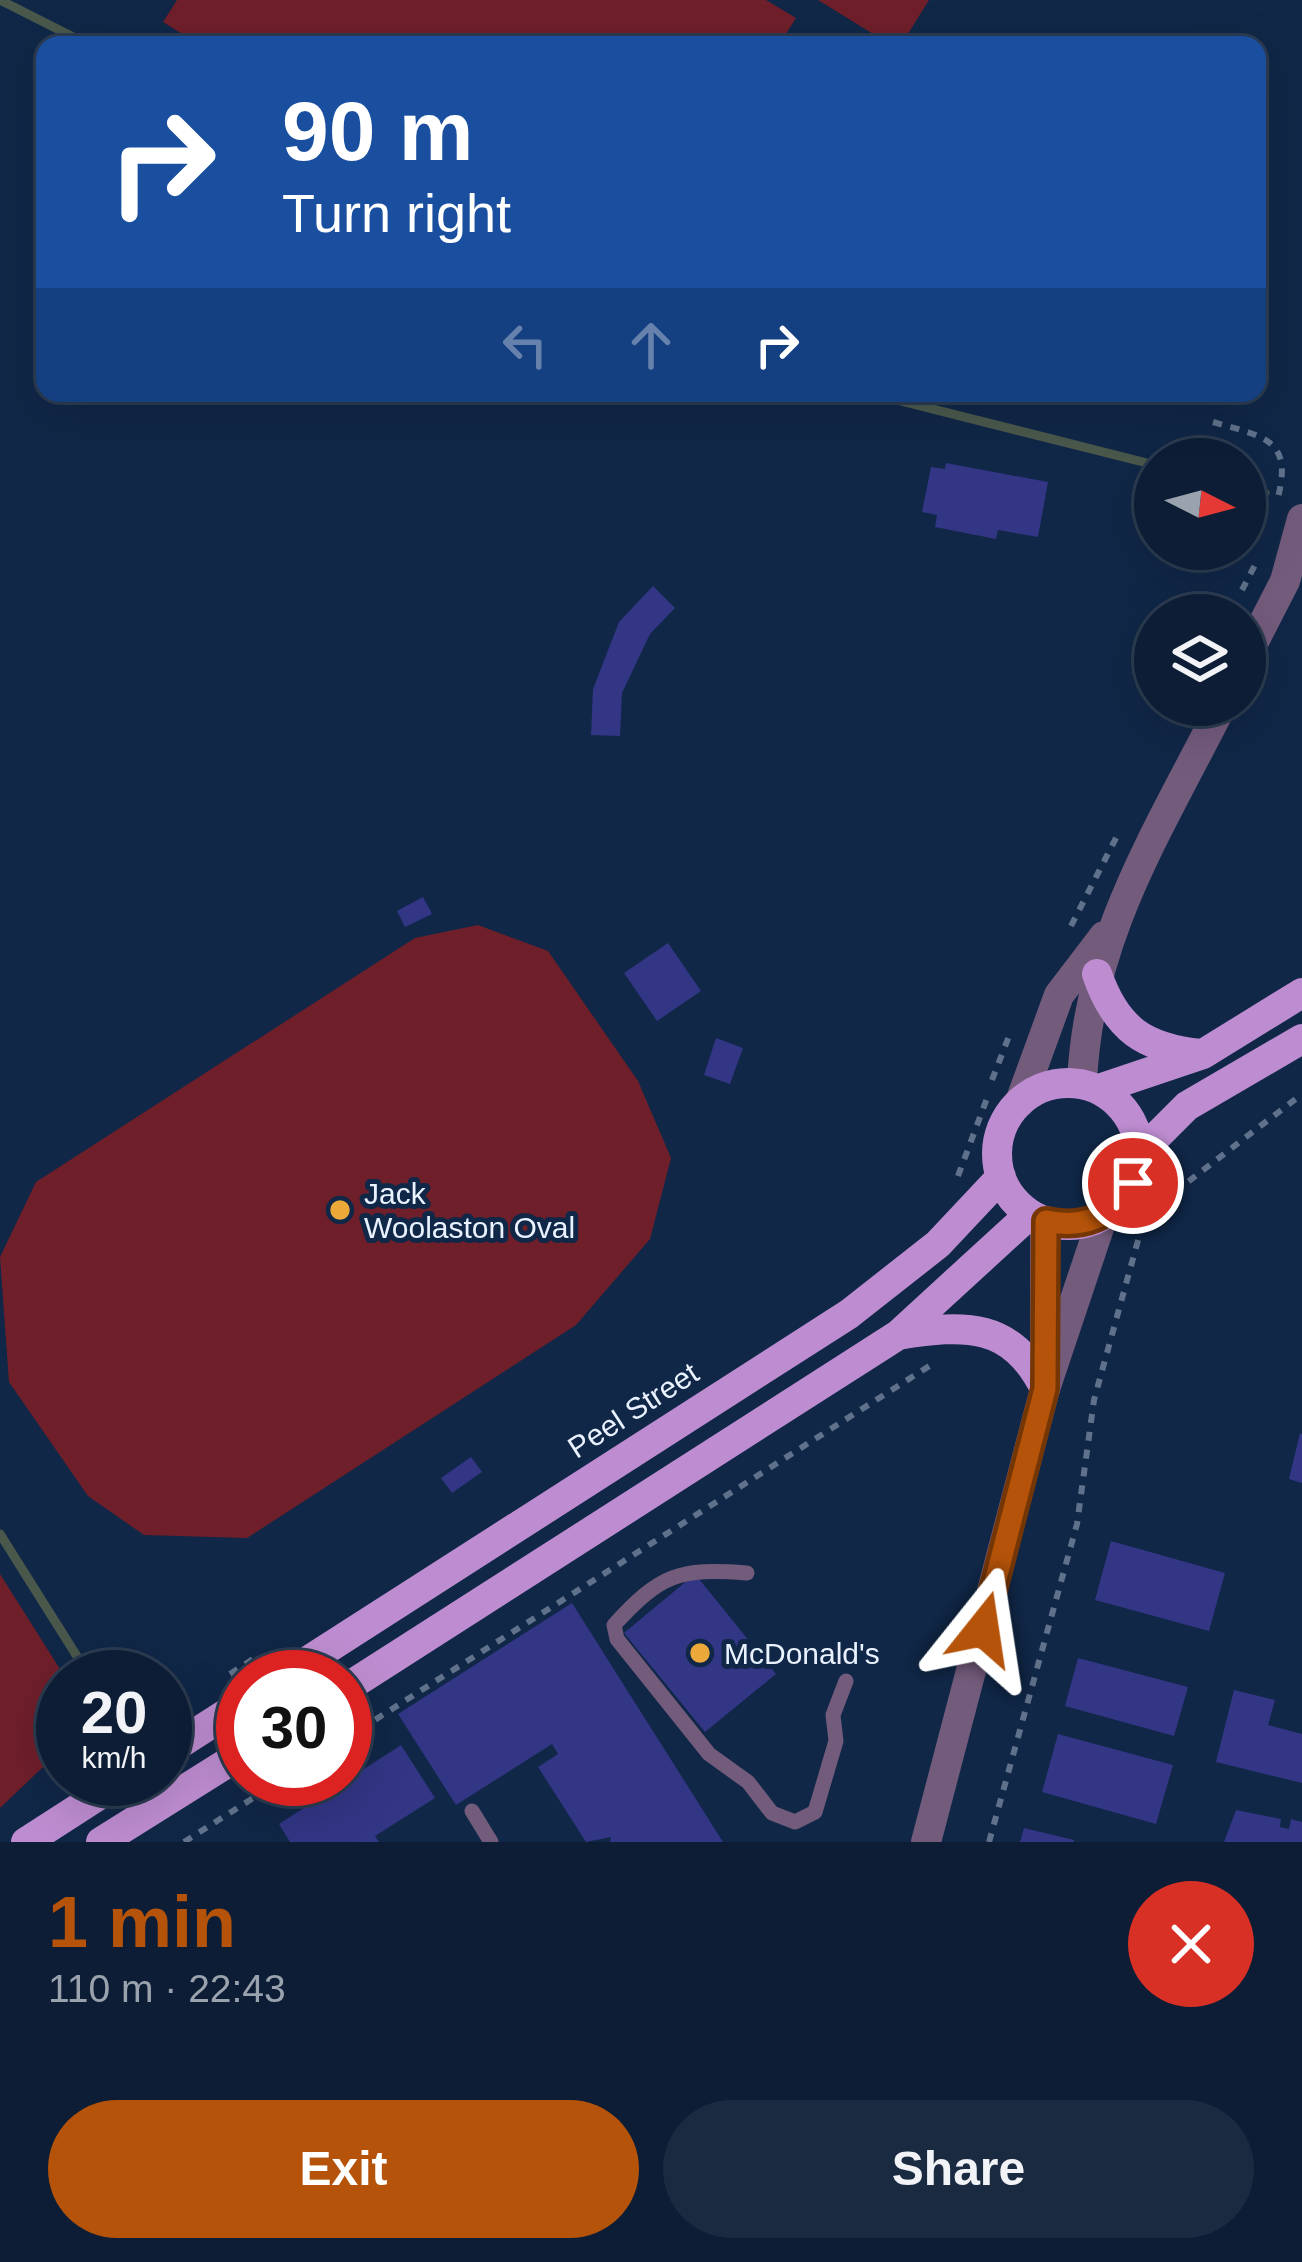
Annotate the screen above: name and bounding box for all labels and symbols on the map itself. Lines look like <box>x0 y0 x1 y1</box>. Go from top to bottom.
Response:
north arrow <box>1134 438 1266 570</box>
pin <box>1082 1132 1184 1234</box>
place label: Jack Woolaston Oval <box>364 1177 575 1244</box>
marker: Jack Woolaston Oval <box>327 1197 353 1223</box>
street label: Peel Street <box>562 1355 705 1464</box>
position arrow <box>920 1566 1046 1692</box>
place label: McDonald's <box>724 1637 880 1670</box>
marker: McDonald's <box>687 1640 713 1666</box>
speed limit sign: 30 <box>216 1650 372 1806</box>

